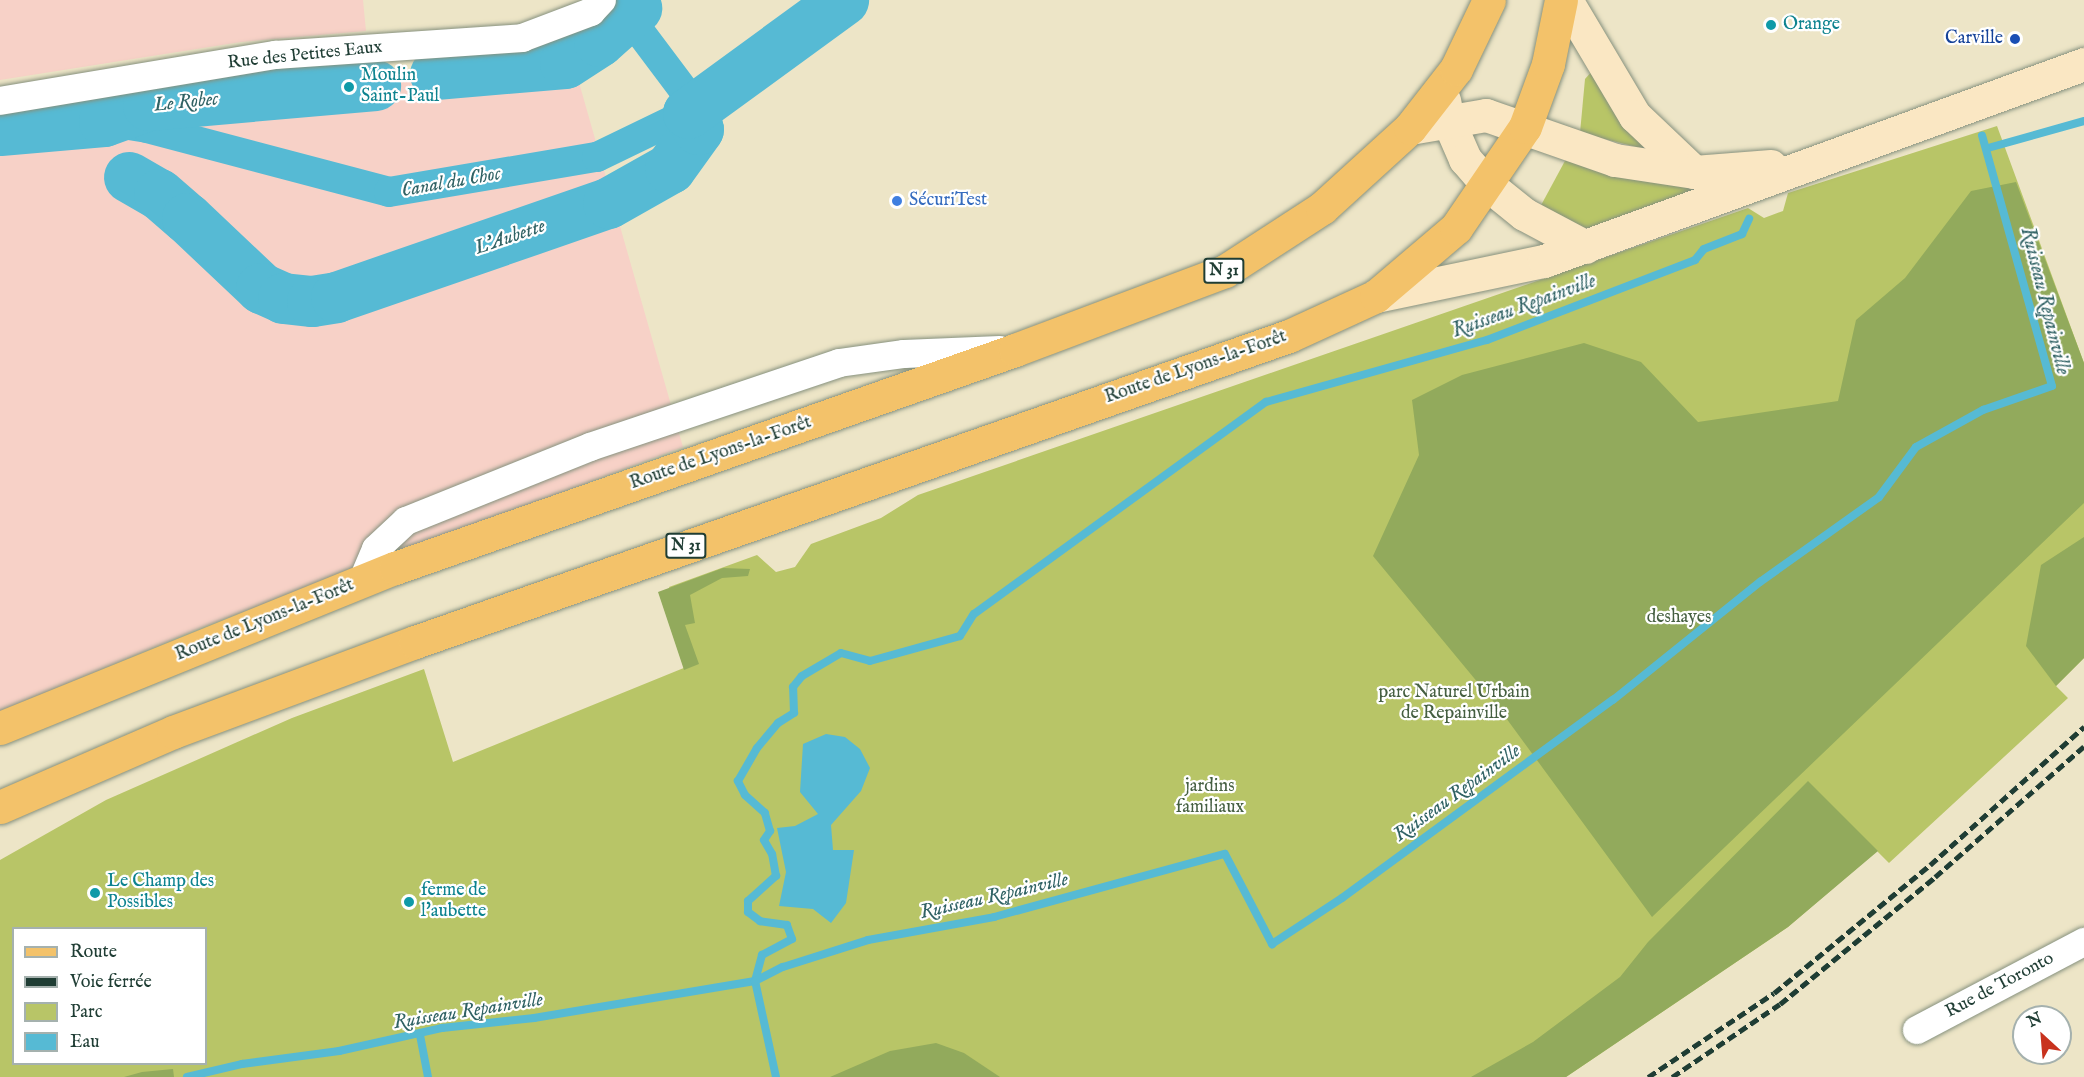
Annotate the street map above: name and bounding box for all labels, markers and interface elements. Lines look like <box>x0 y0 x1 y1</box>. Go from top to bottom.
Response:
place label: Orange <box>1783 14 1840 36</box>
marker: Orange <box>1764 18 1778 32</box>
place label: Carville <box>1945 28 2003 50</box>
marker: Carville <box>2008 32 2022 46</box>
street label: Rue des Petites Eaux <box>226 37 384 75</box>
place label: Moulin Saint-Paul <box>361 66 439 109</box>
marker: Moulin Saint-Paul <box>342 80 356 94</box>
water label: Le Robec <box>153 87 219 117</box>
water label: Canal du Choc <box>399 161 503 203</box>
place label: SécuriTest <box>909 190 987 212</box>
marker: SécuriTest <box>890 194 904 208</box>
water label: L'Aubette <box>472 214 548 260</box>
water label: Ruisseau Repainville <box>2015 225 2075 377</box>
road number: N 31 <box>1203 258 1245 284</box>
water label: Ruisseau Repainville <box>1449 269 1599 343</box>
street label: Route de Lyons-la-Forêt <box>1102 327 1290 409</box>
street label: Route de Lyons-la-Forêt <box>627 413 815 495</box>
road number: N 31 <box>665 533 707 559</box>
street label: Route de Lyons-la-Forêt <box>173 575 357 667</box>
park label: deshayes <box>1647 607 1711 629</box>
park label: parc Naturel Urbain de Repainville <box>1378 683 1530 726</box>
water label: Ruisseau Repainville <box>1389 739 1525 847</box>
park label: jardins familiaux <box>1176 777 1244 820</box>
water label: Ruisseau Repainville <box>918 867 1070 925</box>
place label: Le Champ des Possibles <box>107 872 214 914</box>
place label: ferme de l'aubette <box>421 881 486 924</box>
marker: Le Champ des Possibles <box>88 886 102 900</box>
marker: ferme de l'aubette <box>402 895 416 909</box>
legend <box>12 927 207 1065</box>
text: Route <box>70 941 117 964</box>
street label: Rue de Toronto <box>1942 948 2058 1024</box>
text: Voie ferrée <box>70 971 152 994</box>
water label: Ruisseau Repainville <box>391 987 545 1035</box>
text: Parc <box>70 1001 102 1024</box>
north arrow <box>2012 1005 2072 1065</box>
text: N <box>2024 1009 2046 1033</box>
text: Eau <box>70 1031 100 1054</box>

